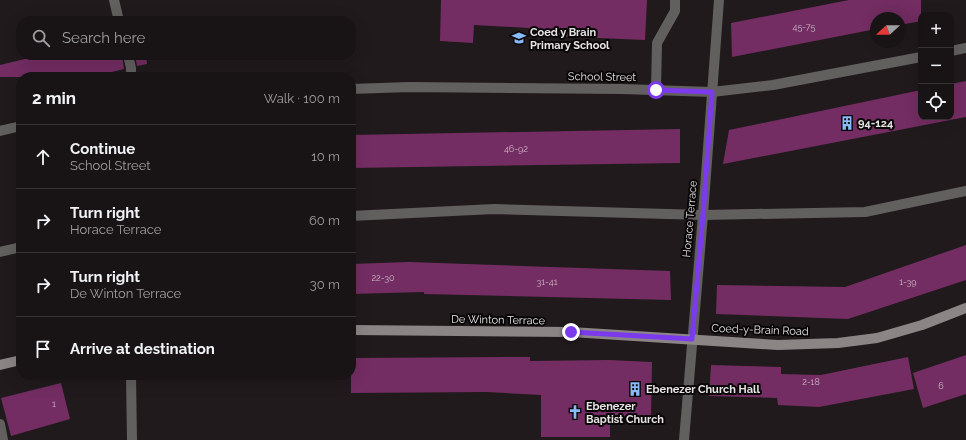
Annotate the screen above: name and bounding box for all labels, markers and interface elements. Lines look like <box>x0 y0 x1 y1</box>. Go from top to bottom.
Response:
north arrow <box>870 12 906 48</box>
map controls <box>918 12 954 120</box>
button: + <box>918 12 954 48</box>
search box <box>16 16 356 60</box>
house number: 45-75 <box>793 22 816 32</box>
place label: Coed y Brain Primary School <box>530 26 610 52</box>
icon: search <box>30 27 52 49</box>
text: Search here <box>62 29 145 47</box>
school or university icon: Coed y Brain Primary School <box>511 30 527 46</box>
button: − <box>918 48 954 84</box>
street label: School Street <box>568 70 637 84</box>
route start <box>647 81 665 99</box>
button: locate <box>918 84 954 120</box>
text: 2 min <box>32 88 76 108</box>
text: Walk · 100 m <box>264 91 340 106</box>
building icon: 94-124 <box>839 115 855 131</box>
place label: 94-124 <box>858 117 893 130</box>
text: Continue <box>70 140 135 158</box>
house number: 46-92 <box>504 144 528 154</box>
icon: ahead <box>32 146 54 168</box>
text: 10 m <box>311 149 340 164</box>
text: School Street <box>70 158 151 173</box>
street label: Horace Terrace <box>680 179 700 258</box>
text: Turn right <box>70 204 140 222</box>
icon: right <box>32 210 54 232</box>
text: 60 m <box>309 213 340 228</box>
text: Horace Terrace <box>70 222 161 237</box>
text: Turn right <box>70 268 140 286</box>
house number: 22-30 <box>371 273 395 283</box>
icon: right <box>32 274 54 296</box>
text: 30 m <box>310 277 340 292</box>
house number: 31-41 <box>536 277 558 287</box>
house number: 1-39 <box>899 277 917 287</box>
text: De Winton Terrace <box>70 286 181 301</box>
street label: De Winton Terrace <box>451 313 546 327</box>
street label: Coed-y-Brain Road <box>711 322 809 338</box>
route end <box>562 323 580 341</box>
icon: arrive <box>32 338 54 360</box>
text: Arrive at destination <box>70 340 215 358</box>
house number: 2-18 <box>802 377 820 387</box>
building icon: Ebenezer Church Hall <box>627 381 643 397</box>
house number: 6 <box>938 381 944 391</box>
place label: Ebenezer Church Hall <box>646 383 761 396</box>
house number: 1 <box>52 399 56 409</box>
place label: Ebenezer Baptist Church <box>586 400 664 426</box>
church icon: Ebenezer Baptist Church <box>567 404 583 420</box>

